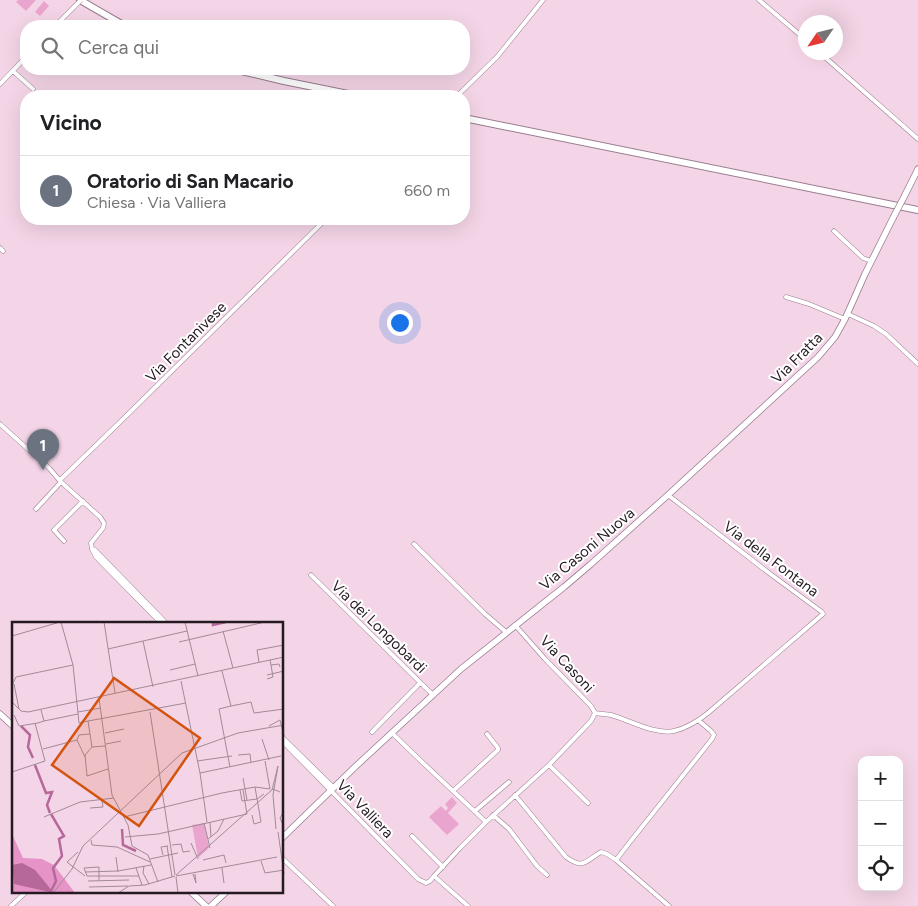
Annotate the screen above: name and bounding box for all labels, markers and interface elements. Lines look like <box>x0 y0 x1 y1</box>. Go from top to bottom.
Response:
north arrow <box>798 15 843 60</box>
search box <box>20 20 470 75</box>
icon: search <box>38 34 66 62</box>
text: Cerca qui <box>78 36 159 59</box>
text: Vicino <box>40 110 102 135</box>
text: Oratorio di San Macario <box>87 170 293 193</box>
text: 1 <box>53 181 59 200</box>
text: 660 m <box>404 181 450 200</box>
text: Chiesa · Via Valliera <box>87 193 226 212</box>
street label: Via Fontanivese <box>142 298 230 386</box>
your location <box>387 310 413 336</box>
street label: Via Fratta <box>768 329 826 387</box>
pin: 1 <box>27 429 59 470</box>
street label: Via Casoni Nuova <box>536 504 638 594</box>
street label: Via della Fontana <box>720 517 822 601</box>
street label: Via dei Longobardi <box>328 577 430 677</box>
inset map <box>12 622 284 894</box>
street label: Via Casoni <box>536 632 598 696</box>
map controls <box>858 756 903 891</box>
button: + <box>858 756 903 801</box>
street label: Via Valliera <box>333 776 397 842</box>
button: − <box>858 801 903 846</box>
button: locate <box>858 846 903 891</box>

